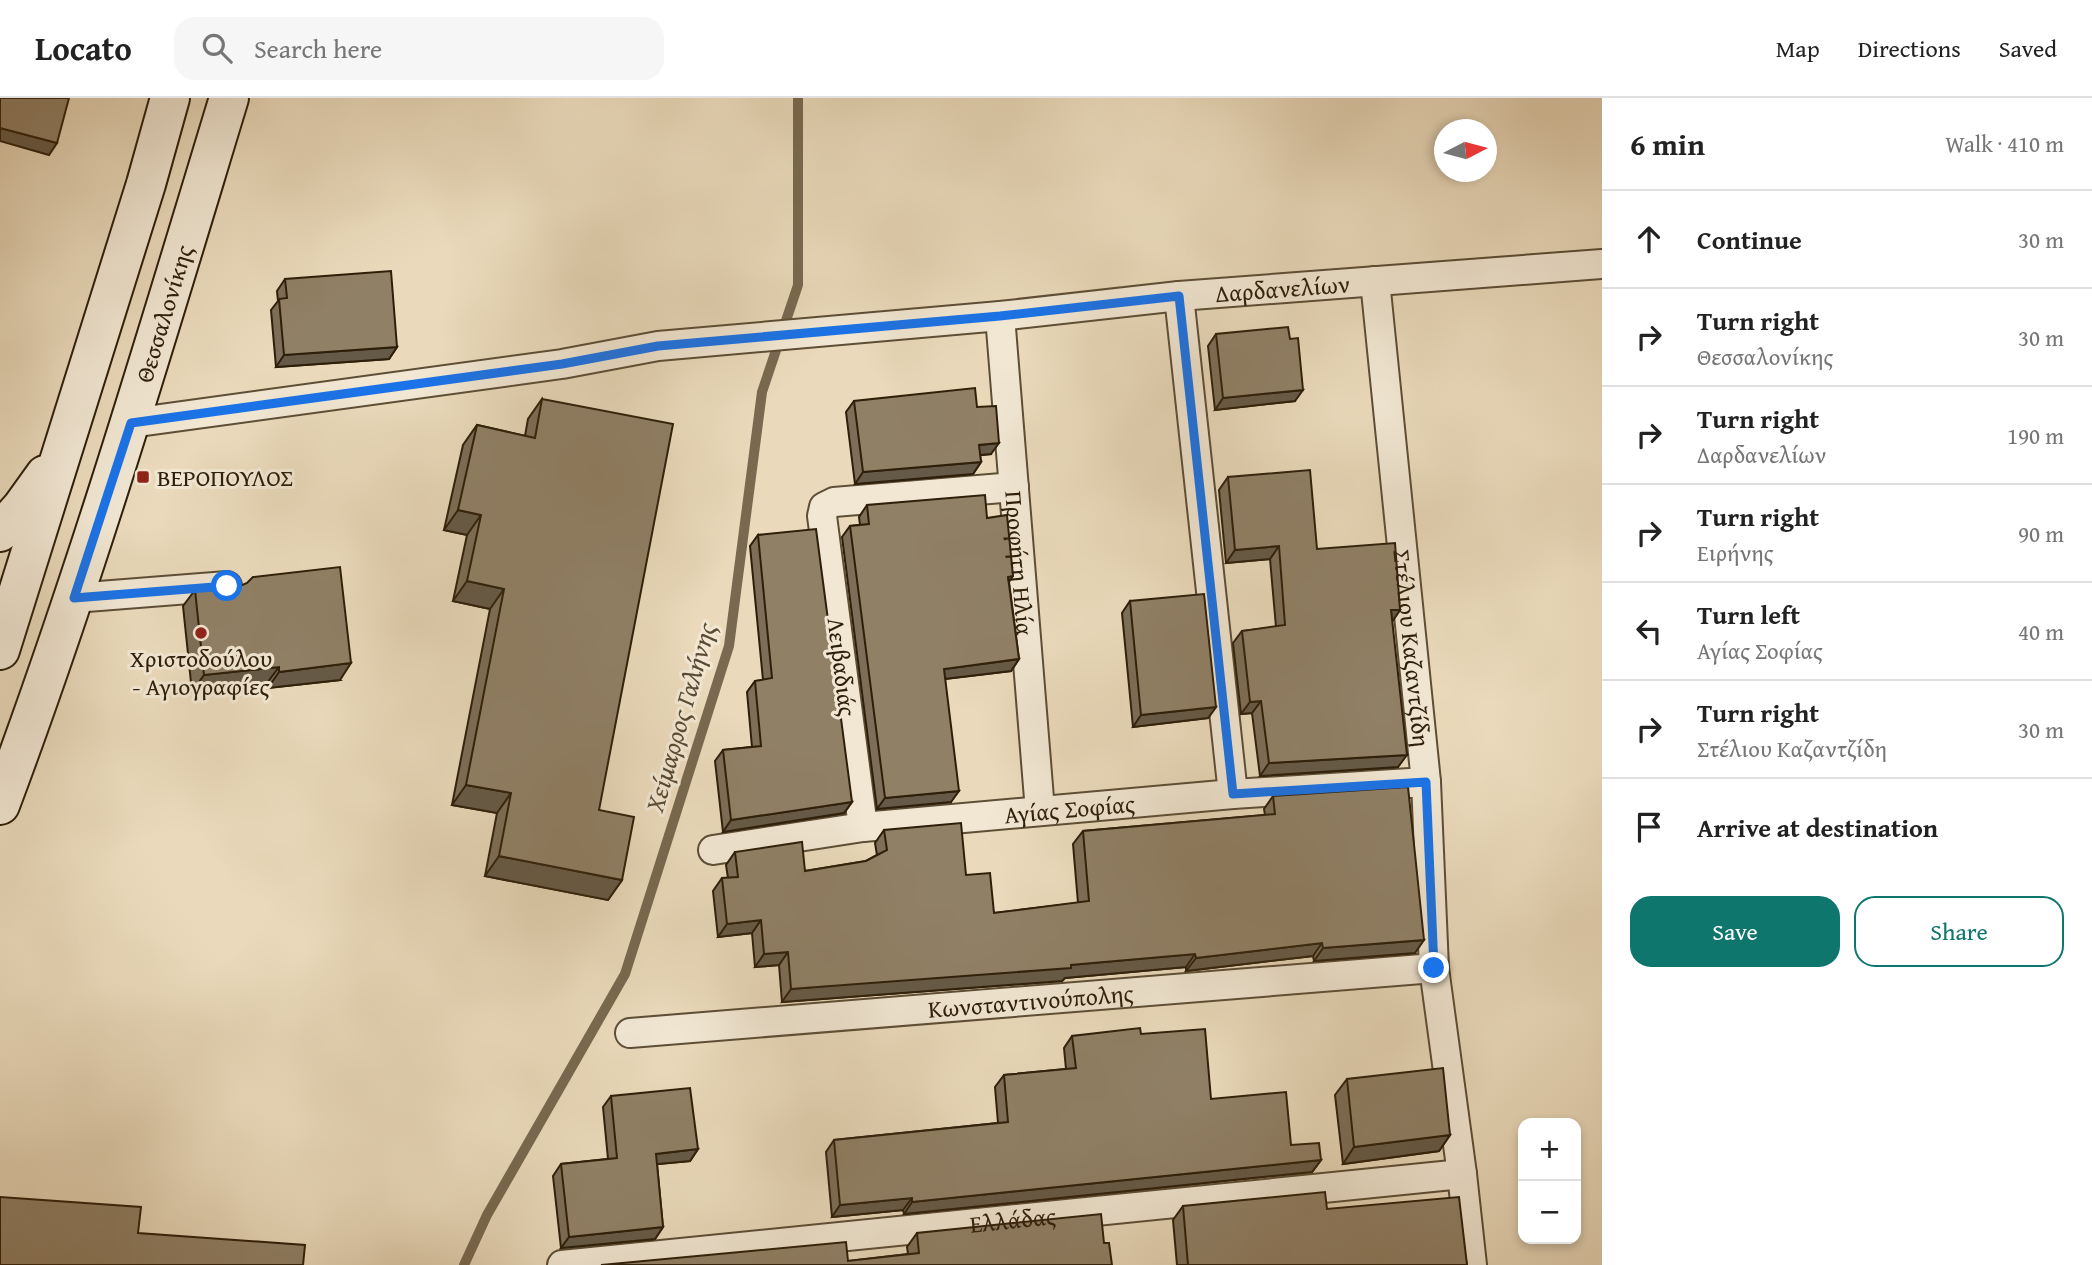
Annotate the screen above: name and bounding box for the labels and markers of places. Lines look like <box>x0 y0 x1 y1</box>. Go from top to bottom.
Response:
place label: ΒΕΡΟΠΟΥΛΟΣ <box>157 460 293 495</box>
marker: ΒΕΡΟΠΟΥΛΟΣ <box>135 469 151 485</box>
marker: Χριστοδούλου - Αγιογραφίες <box>193 625 209 641</box>
place label: Χριστοδούλου - Αγιογραφίες <box>130 641 272 704</box>

